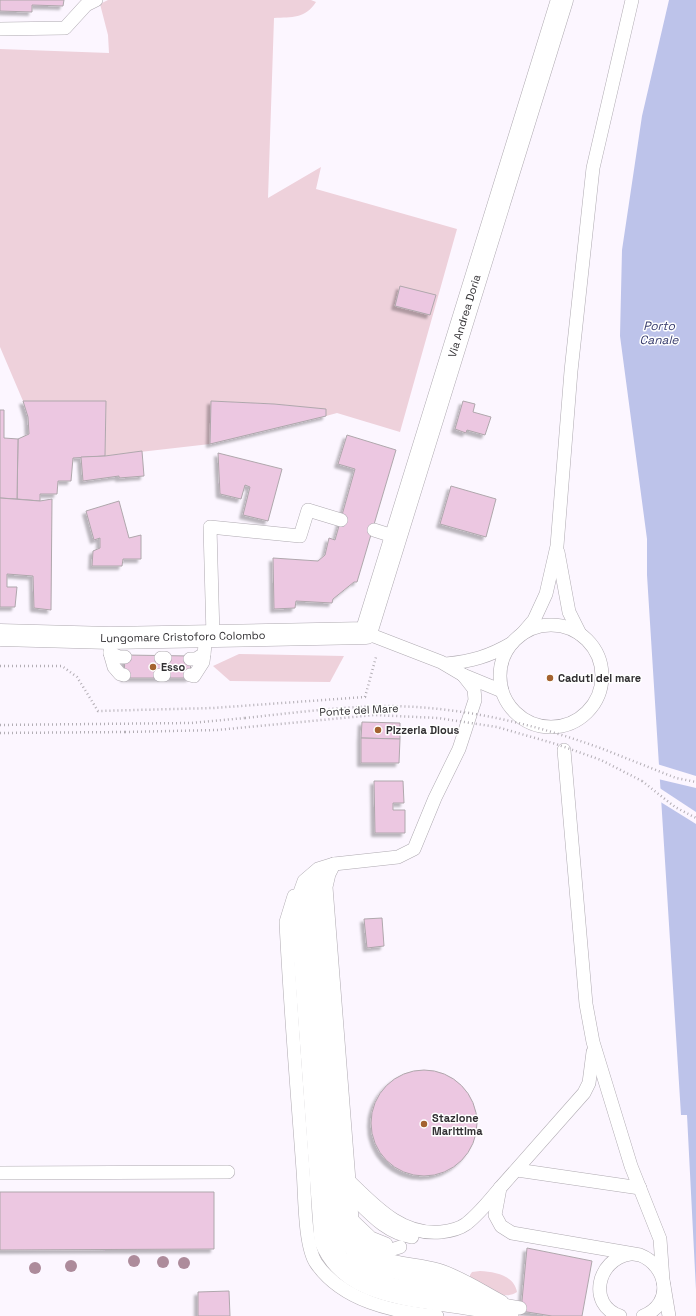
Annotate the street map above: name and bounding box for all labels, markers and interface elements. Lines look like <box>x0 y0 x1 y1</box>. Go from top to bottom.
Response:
street label: Via Andrea Doria <box>445 272 484 359</box>
water label: Porto Canale <box>640 318 679 348</box>
street label: Lungomare Cristoforo Colombo <box>100 628 266 645</box>
place label: Esso <box>161 660 186 674</box>
marker: Esso <box>148 662 158 672</box>
place label: Caduti del mare <box>558 671 641 685</box>
marker: Caduti del mare <box>545 673 555 683</box>
street label: Ponte del Mare <box>319 701 399 719</box>
place label: Pizzeria Dious <box>386 723 459 737</box>
marker: Pizzeria Dious <box>373 725 383 735</box>
place label: Stazione Marittima <box>432 1111 483 1138</box>
marker: Stazione Marittima <box>419 1119 429 1129</box>

